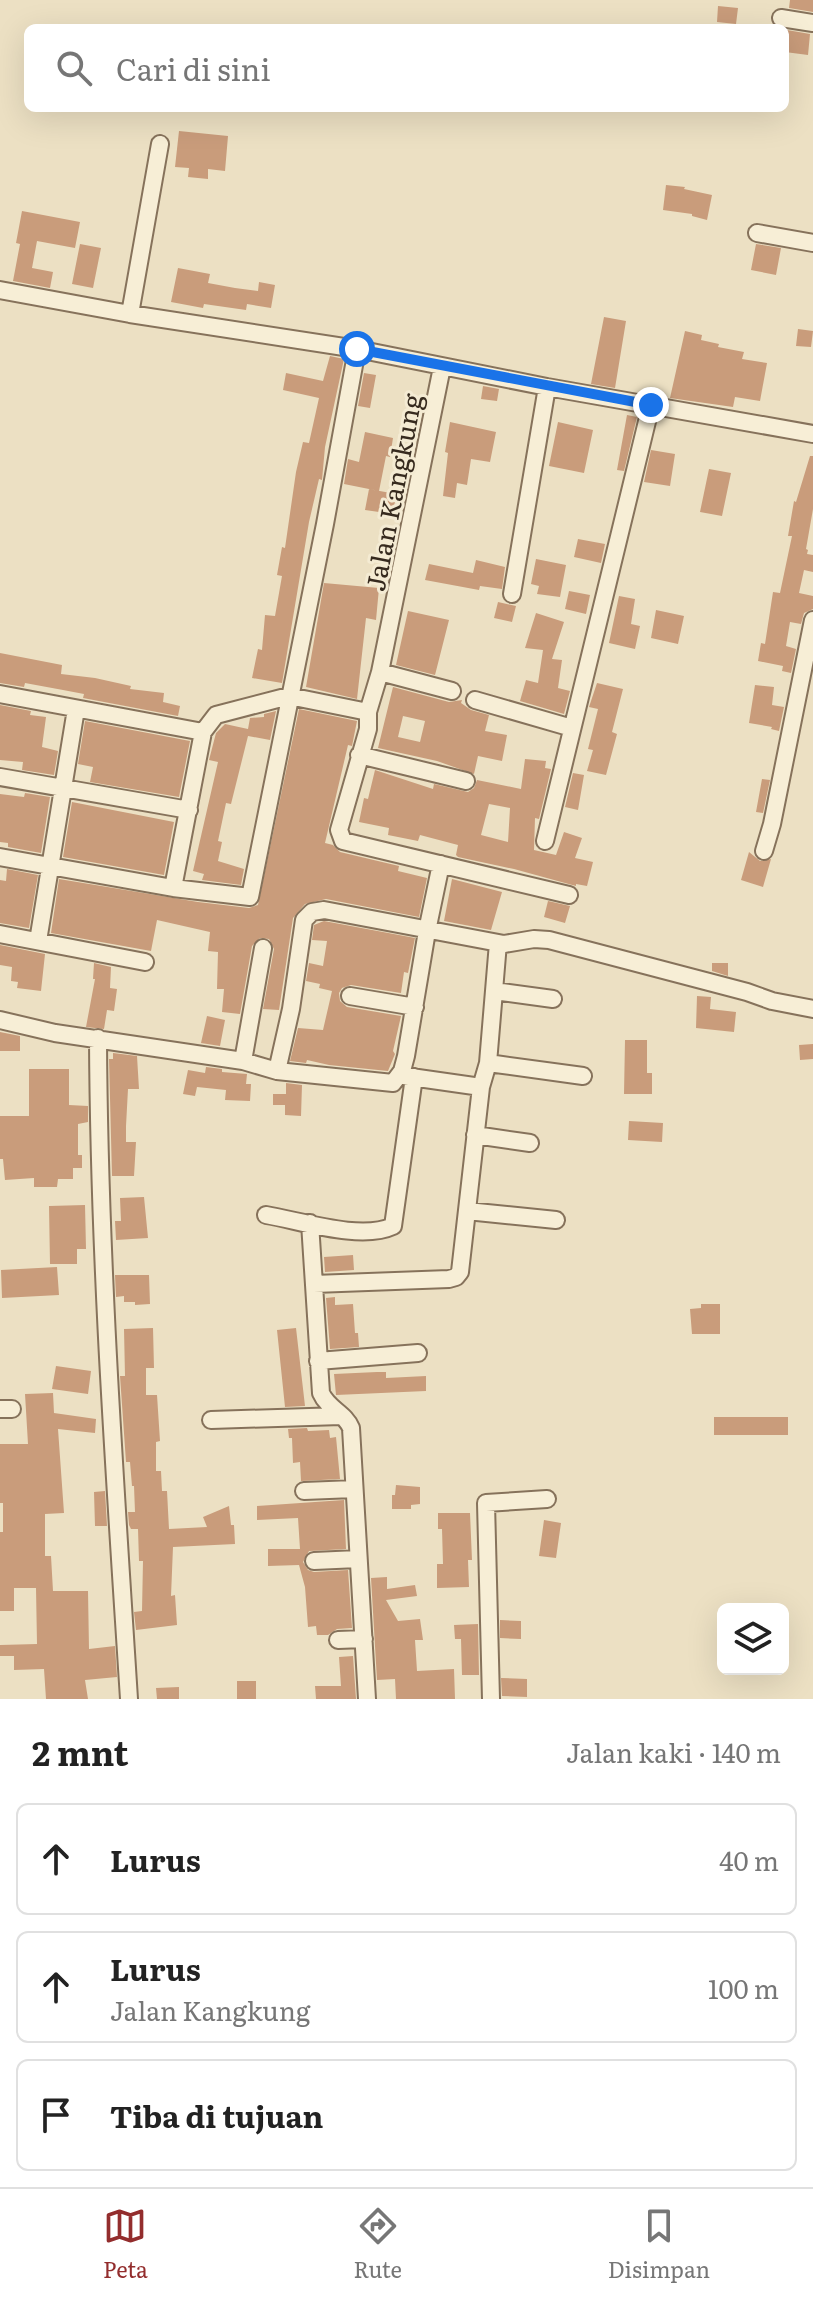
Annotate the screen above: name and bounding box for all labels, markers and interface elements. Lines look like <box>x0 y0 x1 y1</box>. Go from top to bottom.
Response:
search box <box>24 24 789 112</box>
icon: search <box>52 46 96 90</box>
text: Cari di sini <box>116 46 270 90</box>
route start <box>339 331 375 367</box>
route end <box>633 387 669 423</box>
street label: Jalan Kangkung <box>354 389 430 594</box>
map controls <box>717 1603 789 1675</box>
button: layers <box>717 1603 789 1675</box>
text: 2 mnt <box>32 1726 128 1776</box>
text: Jalan kaki · 140 m <box>566 1732 781 1771</box>
icon: ahead <box>34 1837 78 1881</box>
text: Lurus <box>110 1837 201 1881</box>
text: 40 m <box>719 1840 779 1879</box>
text: Lurus <box>110 1946 201 1990</box>
icon: ahead <box>34 1965 78 2009</box>
text: 100 m <box>708 1968 779 2007</box>
text: Jalan Kangkung <box>110 1990 311 2029</box>
icon: arrive <box>34 2093 78 2137</box>
text: Tiba di tujuan <box>110 2093 323 2137</box>
tab: Peta <box>103 2204 148 2285</box>
tab: Rute <box>354 2204 402 2285</box>
tab: Disimpan <box>608 2204 710 2285</box>

